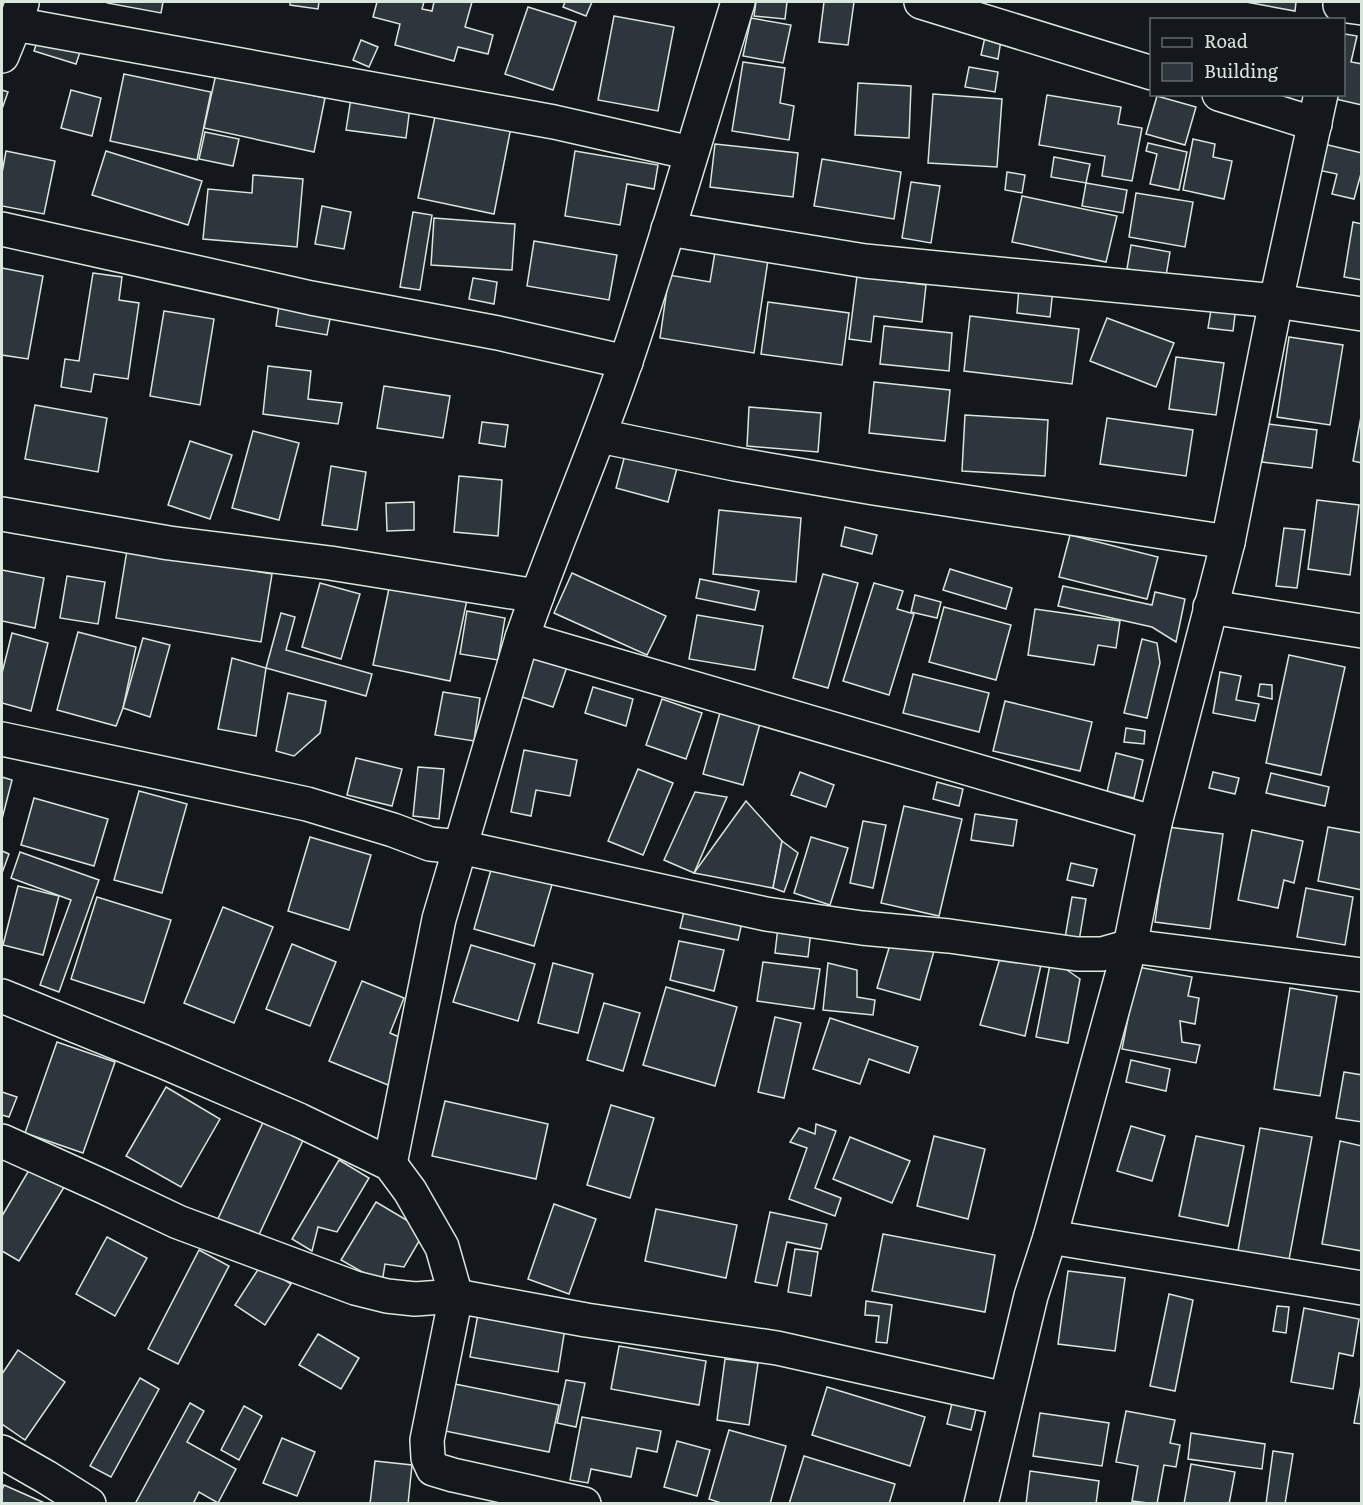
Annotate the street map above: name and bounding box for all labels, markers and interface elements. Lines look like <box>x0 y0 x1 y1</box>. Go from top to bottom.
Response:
legend <box>1150 18 1345 96</box>
text: Road <box>1204 27 1248 54</box>
text: Building <box>1204 57 1279 84</box>

